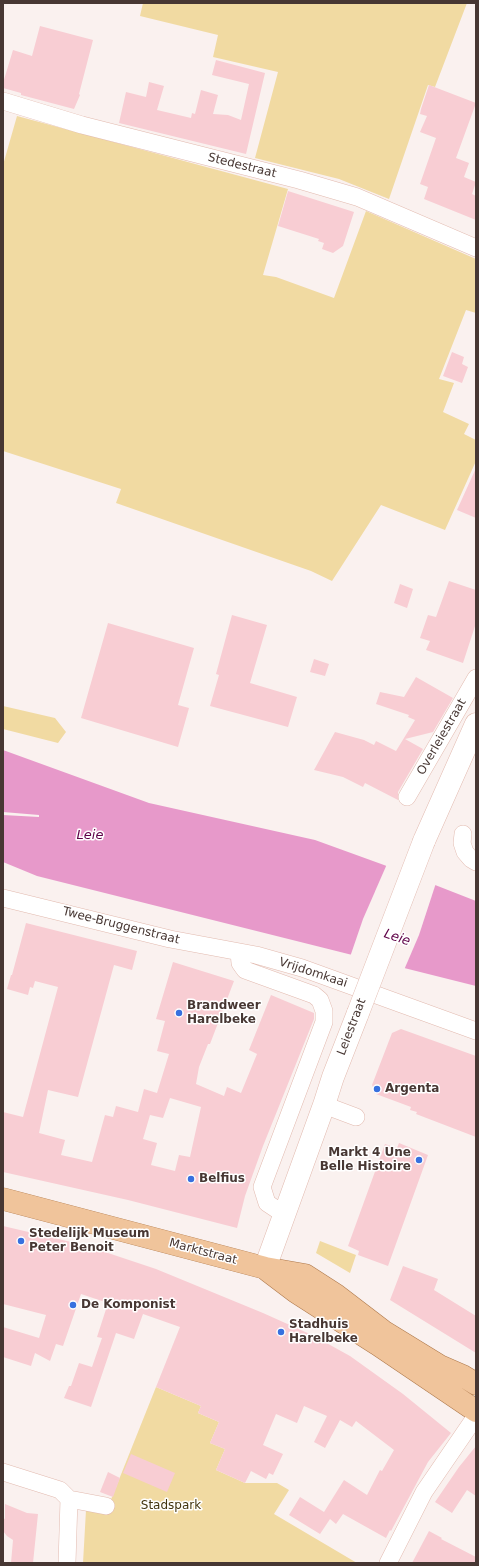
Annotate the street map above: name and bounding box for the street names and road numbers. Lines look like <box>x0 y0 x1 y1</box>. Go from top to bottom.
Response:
street label: Stedestraat <box>206 151 278 181</box>
street label: Overleiestraat <box>414 696 470 778</box>
street label: Twee-Bruggenstraat <box>61 904 181 948</box>
street label: Vrijdomkaai <box>277 955 349 991</box>
street label: Leiestraat <box>335 996 369 1058</box>
street label: Marktstraat <box>168 1236 238 1268</box>

